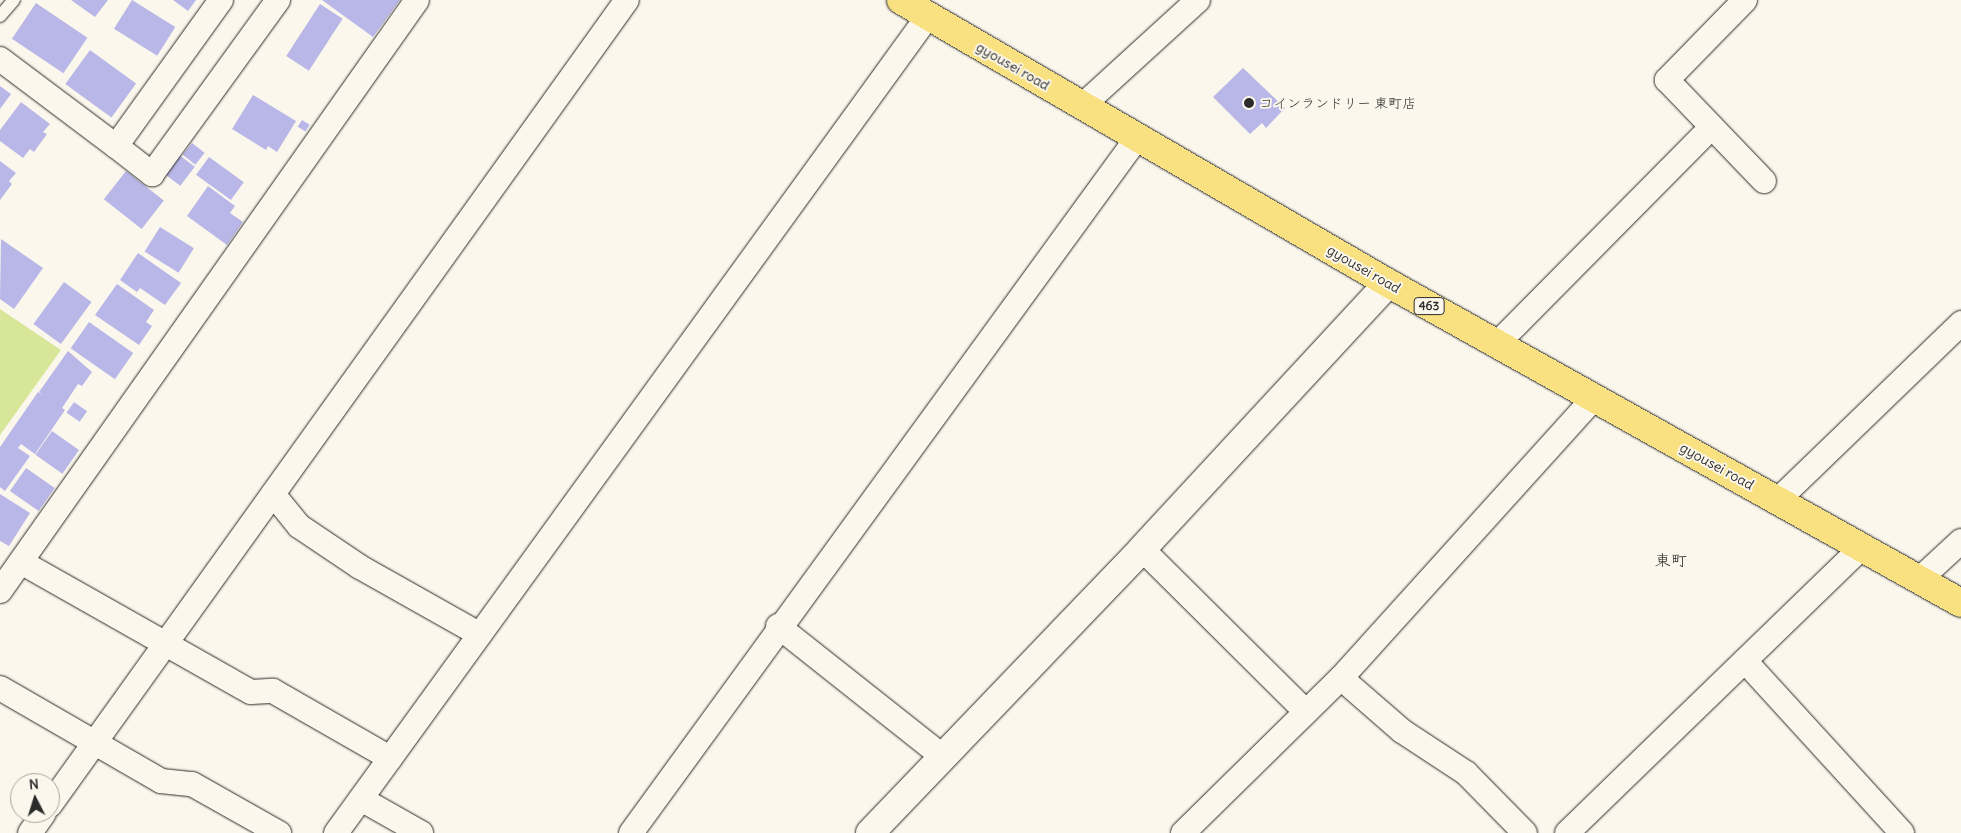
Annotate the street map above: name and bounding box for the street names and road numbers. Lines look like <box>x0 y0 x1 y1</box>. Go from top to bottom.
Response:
street label: gyousei road <box>973 38 1053 94</box>
street label: gyousei road <box>1324 241 1404 297</box>
road number: 463 <box>1413 296 1445 316</box>
street label: gyousei road <box>1677 439 1757 493</box>

